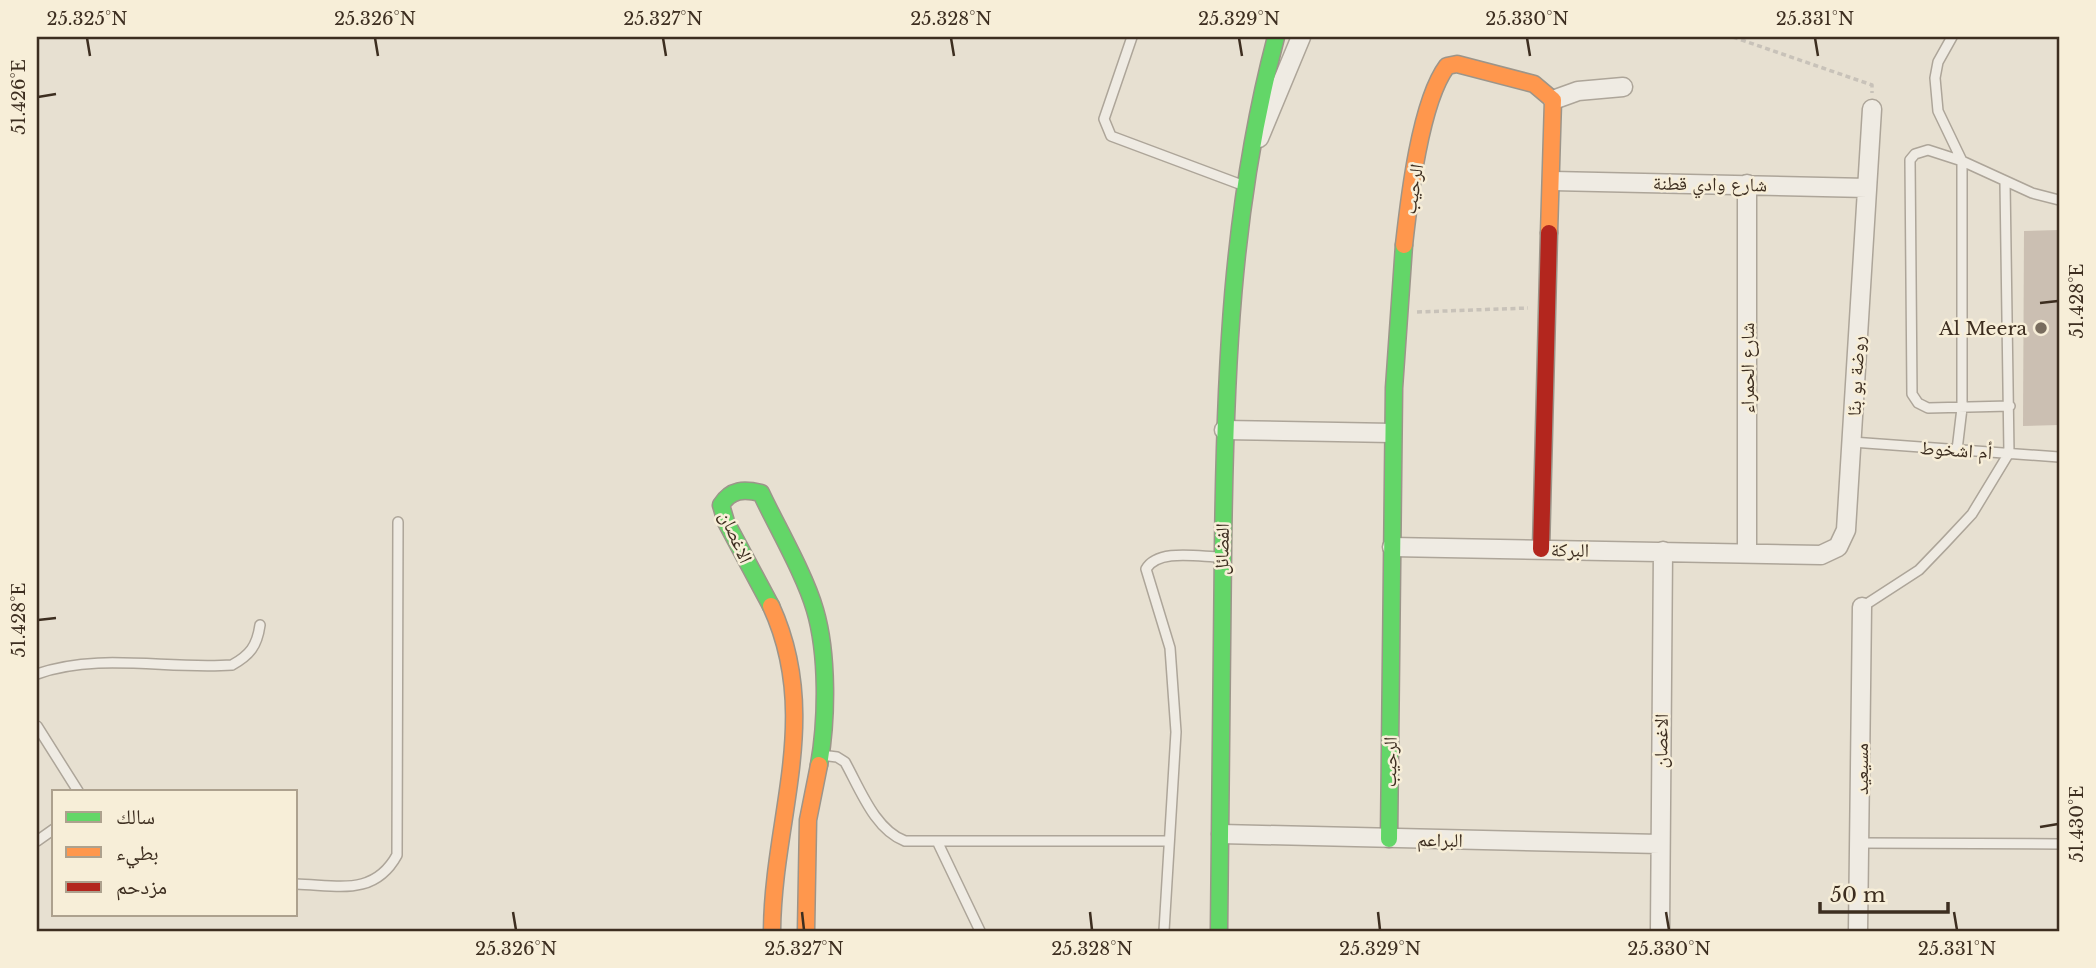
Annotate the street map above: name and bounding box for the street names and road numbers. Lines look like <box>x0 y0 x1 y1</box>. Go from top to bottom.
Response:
street label: الرحيب <box>1398 162 1428 216</box>
street label: شارع وادي قطنة <box>1653 172 1767 200</box>
street label: شارع الحمراء <box>1736 322 1759 414</box>
street label: روضة بو بنّا <box>1842 335 1870 417</box>
street label: أم اشخوط <box>1919 436 1993 466</box>
street label: الاغصان <box>714 507 758 567</box>
street label: الفضائل <box>1210 523 1234 575</box>
street label: البركة <box>1551 538 1589 562</box>
street label: الاغصان <box>1649 713 1673 769</box>
street label: الرحيب <box>1378 736 1402 788</box>
street label: مسيعيد <box>1850 743 1873 795</box>
street label: البراعم <box>1417 828 1463 853</box>

